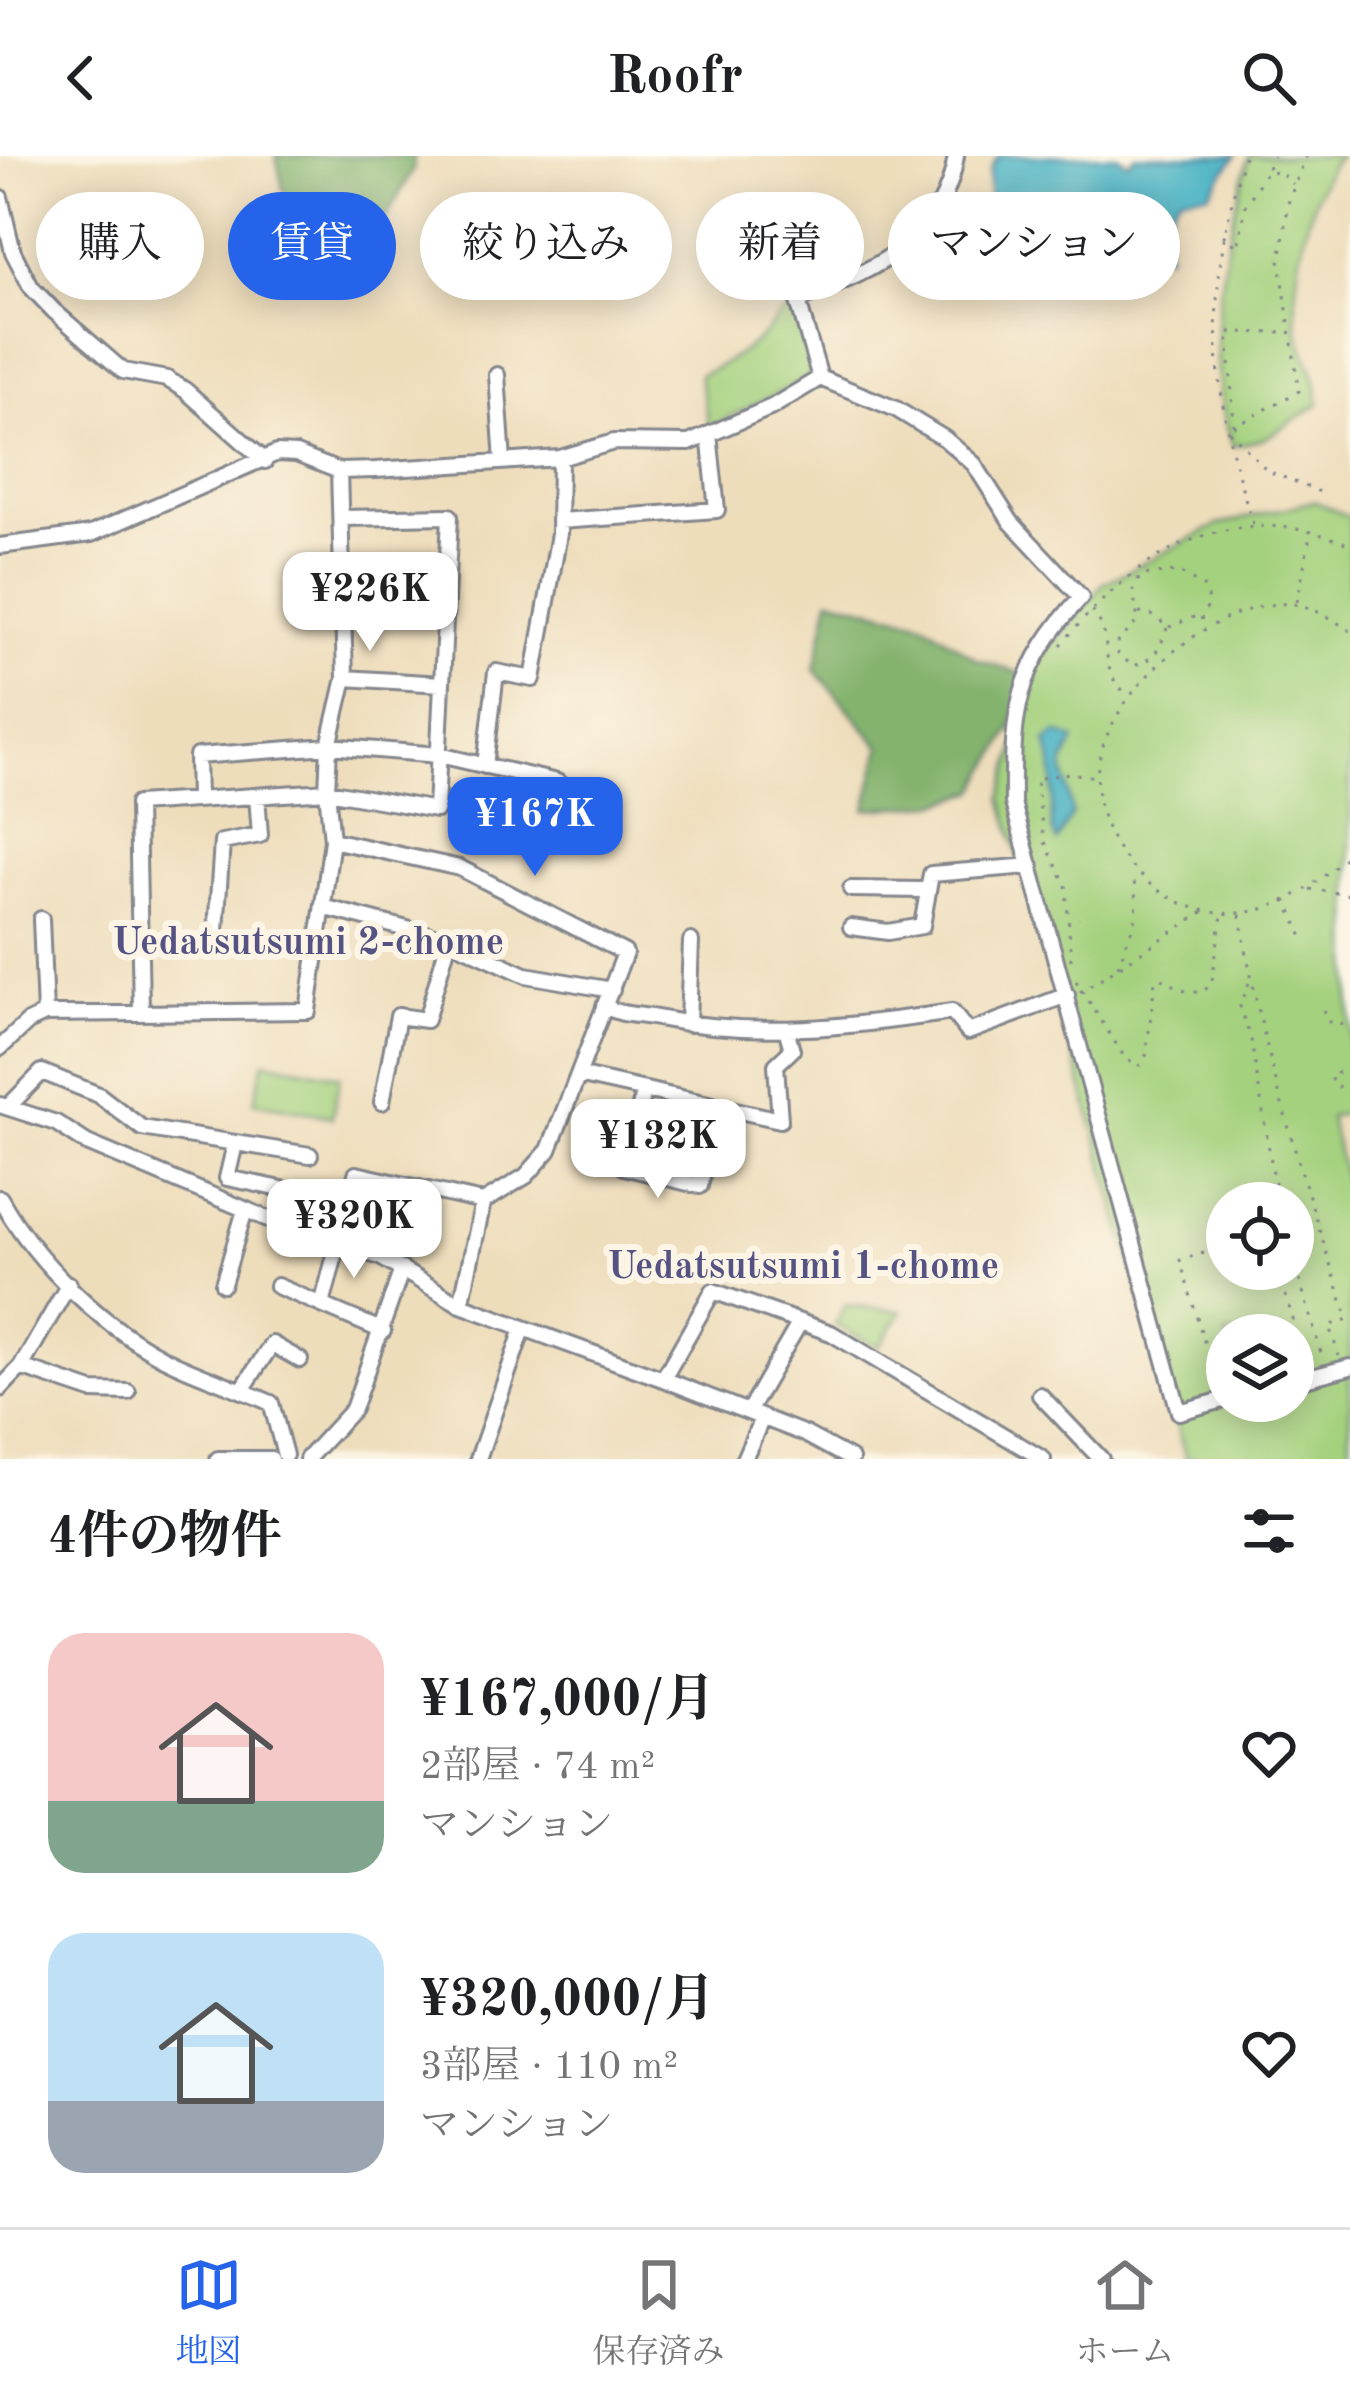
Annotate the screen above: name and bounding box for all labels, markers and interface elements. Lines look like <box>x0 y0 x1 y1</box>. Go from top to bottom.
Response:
icon: back <box>48 45 114 111</box>
icon: search <box>1236 45 1302 111</box>
text: Roofr <box>607 51 743 105</box>
chip: 購入 <box>36 192 204 300</box>
chip: 賃貸 <box>228 192 396 300</box>
chip: 絞り込み <box>420 192 672 300</box>
chip: 新着 <box>696 192 864 300</box>
chip: マンション <box>888 192 1180 300</box>
pin: ¥226K <box>286 552 454 654</box>
text: ¥226K <box>310 571 430 610</box>
pin: ¥167K <box>451 777 619 879</box>
text: ¥167K <box>475 796 595 835</box>
district label: Uedatsutsumi 2-chome <box>112 924 504 963</box>
pin: ¥132K <box>574 1099 742 1201</box>
text: ¥132K <box>598 1118 718 1157</box>
pin: ¥320K <box>270 1179 438 1281</box>
map controls <box>1206 1182 1314 1422</box>
button: locate <box>1206 1182 1314 1290</box>
text: ¥320K <box>294 1198 414 1237</box>
district label: Uedatsutsumi 1-chome <box>607 1248 999 1287</box>
button: layers <box>1206 1314 1314 1422</box>
icon: filters <box>1236 1498 1302 1564</box>
text: 4件の物件 <box>48 1513 282 1564</box>
text: ¥167,000/月 <box>420 1676 715 1727</box>
icon: home <box>144 1681 288 1825</box>
icon: heart <box>1236 1720 1302 1786</box>
text: 2部屋 · 74 m² <box>420 1748 655 1787</box>
text: マンション <box>420 1807 613 1846</box>
text: ¥320,000/月 <box>420 1976 715 2027</box>
icon: home <box>144 1981 288 2125</box>
icon: heart <box>1236 2020 1302 2086</box>
text: 3部屋 · 110 m² <box>420 2048 678 2087</box>
text: マンション <box>420 2107 613 2146</box>
tab: 地図 <box>176 2252 242 2374</box>
tab: 保存済み <box>593 2252 725 2374</box>
tab: ホーム <box>1076 2252 1175 2374</box>

